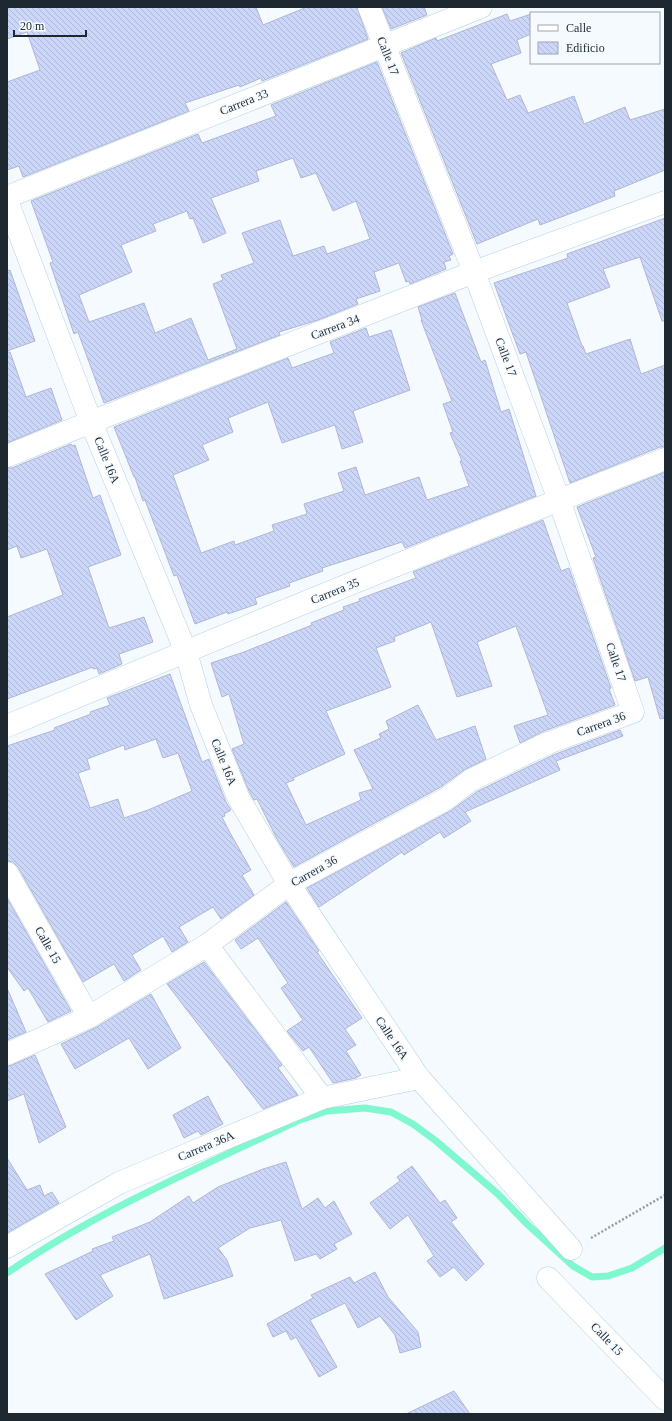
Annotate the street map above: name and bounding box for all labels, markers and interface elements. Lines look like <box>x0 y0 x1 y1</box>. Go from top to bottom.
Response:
scale bar <box>14 12 86 38</box>
legend <box>530 12 660 64</box>
text: 20 m <box>20 19 45 33</box>
text: Calle <box>566 21 591 35</box>
street label: Calle 17 <box>374 35 402 77</box>
text: Edificio <box>566 41 605 55</box>
street label: Carrera 33 <box>218 86 270 118</box>
street label: Carrera 34 <box>309 311 361 343</box>
street label: Calle 17 <box>492 336 520 378</box>
street label: Calle 16A <box>91 435 123 486</box>
street label: Carrera 35 <box>309 575 361 607</box>
street label: Calle 17 <box>603 641 629 683</box>
street label: Carrera 36 <box>575 709 627 739</box>
street label: Calle 16A <box>208 737 240 788</box>
street label: Carrera 36 <box>288 853 340 889</box>
street label: Calle 15 <box>32 924 64 966</box>
street label: Calle 16A <box>372 1014 412 1062</box>
street label: Carrera 36A <box>176 1128 236 1164</box>
street label: Calle 15 <box>588 1320 626 1358</box>

